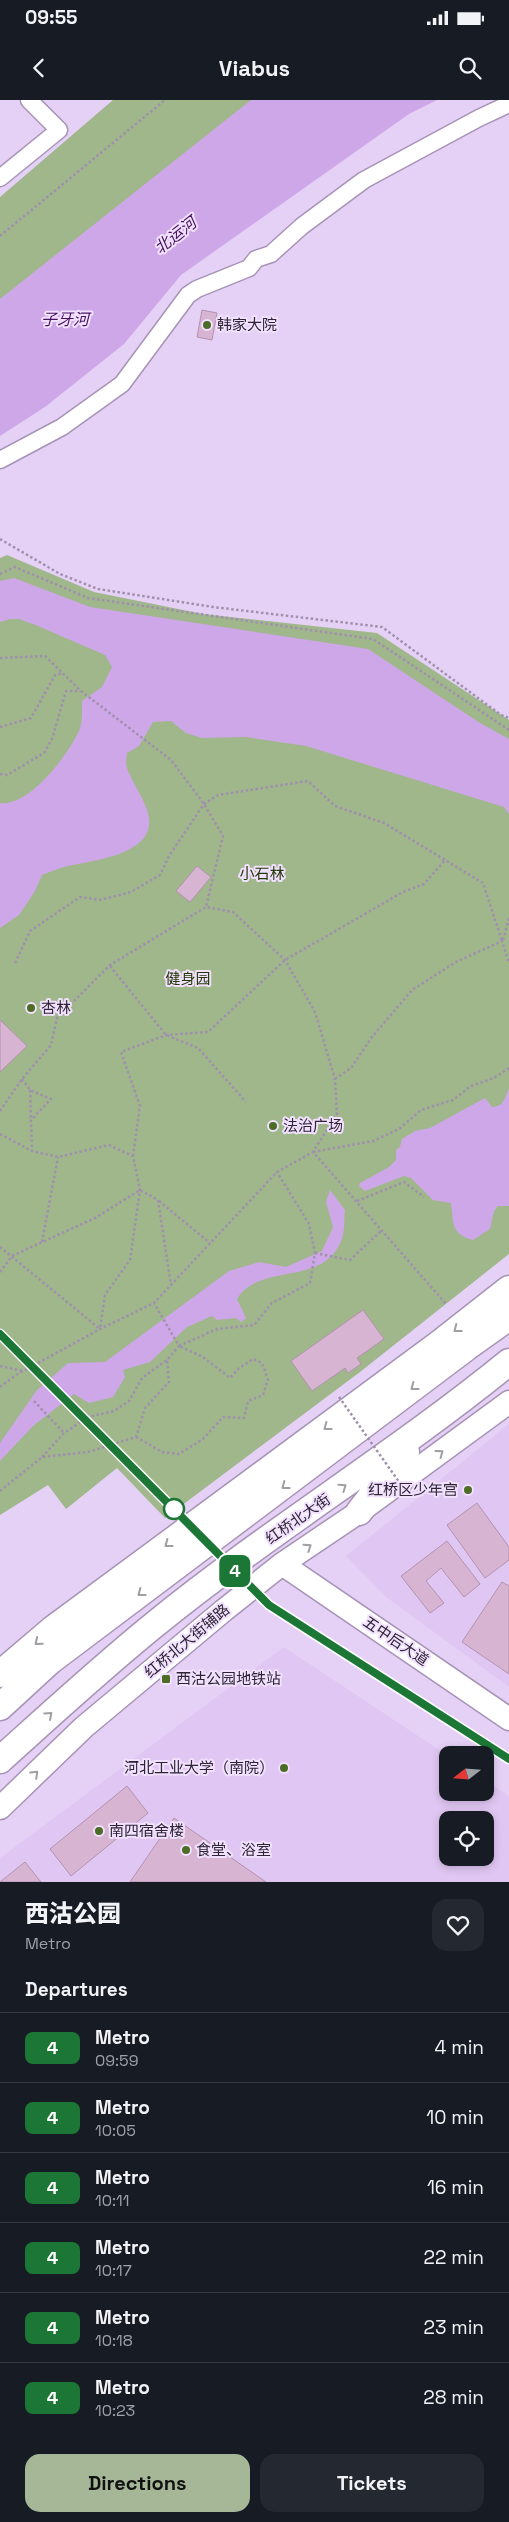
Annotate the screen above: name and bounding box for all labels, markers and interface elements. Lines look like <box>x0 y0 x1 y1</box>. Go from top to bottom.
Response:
text: 09:55 <box>25 5 78 30</box>
icon: back <box>25 54 53 82</box>
text: Viabus <box>219 54 290 82</box>
icon: search <box>456 54 484 82</box>
water label: 北运河 <box>150 211 203 258</box>
water label: 子牙河 <box>41 309 92 330</box>
place label: 韩家大院 <box>217 315 277 334</box>
marker: 韩家大院 <box>201 319 213 331</box>
park label: 小石林 <box>239 864 285 883</box>
park label: 健身园 <box>165 969 211 988</box>
place label: 杏林 <box>41 998 71 1017</box>
marker: 杏林 <box>25 1002 37 1014</box>
place label: 法治广场 <box>283 1116 343 1135</box>
marker: 法治广场 <box>267 1120 279 1132</box>
one-way arrow <box>454 1324 463 1332</box>
one-way arrow <box>410 1381 420 1390</box>
one-way arrow <box>323 1421 333 1430</box>
one-way arrow <box>434 1450 444 1459</box>
one-way arrow <box>282 1480 291 1488</box>
place label: 红桥区少年宫 <box>368 1480 458 1499</box>
one-way arrow <box>337 1484 347 1493</box>
marker: 红桥区少年宫 <box>462 1484 474 1496</box>
street label: 红桥北大街 <box>262 1489 334 1548</box>
unlabelled marker <box>163 1498 185 1520</box>
one-way arrow <box>165 1539 174 1547</box>
one-way arrow <box>302 1544 311 1553</box>
line badge: 4 <box>219 1555 251 1587</box>
text: 4 <box>229 1559 241 1582</box>
one-way arrow <box>137 1587 147 1596</box>
street label: 红桥北大街辅路 <box>140 1600 233 1682</box>
street label: 五中后大道 <box>360 1612 433 1669</box>
one-way arrow <box>35 1636 44 1645</box>
place label: 西沽公园地铁站 <box>176 1669 281 1688</box>
marker: 西沽公园地铁站 <box>160 1673 172 1685</box>
one-way arrow <box>44 1712 53 1721</box>
north arrow <box>439 1746 494 1801</box>
map controls <box>439 1746 494 1866</box>
place label: 河北工业大学（南院） <box>124 1758 274 1777</box>
marker: 河北工业大学（南院） <box>278 1762 290 1774</box>
one-way arrow <box>29 1771 38 1780</box>
button: locate <box>439 1811 494 1866</box>
place label: 南四宿舍楼 <box>109 1821 184 1840</box>
marker: 南四宿舍楼 <box>93 1825 105 1837</box>
place label: 食堂、浴室 <box>196 1840 271 1859</box>
marker: 食堂、浴室 <box>180 1844 192 1856</box>
text: 西沽公园 <box>25 1898 121 1929</box>
button: heart <box>432 1899 484 1951</box>
text: Metro <box>25 1933 71 1954</box>
text: Departures <box>25 1977 128 2002</box>
text: Metro <box>95 2025 150 2050</box>
text: 4 min <box>435 2035 484 2060</box>
text: 4 <box>47 2036 58 2059</box>
text: 09:59 <box>95 2050 138 2071</box>
text: Metro <box>95 2095 150 2120</box>
text: 10 min <box>426 2105 484 2130</box>
text: 4 <box>47 2106 58 2129</box>
text: 10:05 <box>95 2120 136 2141</box>
text: Metro <box>95 2165 150 2190</box>
text: 16 min <box>427 2175 484 2200</box>
text: 4 <box>47 2176 58 2199</box>
text: 10:11 <box>95 2190 129 2211</box>
text: Metro <box>95 2235 150 2260</box>
text: 22 min <box>424 2245 484 2270</box>
text: 4 <box>47 2246 58 2269</box>
text: 10:17 <box>95 2260 132 2281</box>
text: Metro <box>95 2305 150 2330</box>
text: 23 min <box>424 2315 484 2340</box>
text: 4 <box>47 2316 58 2339</box>
text: 10:18 <box>95 2330 133 2351</box>
text: Metro <box>95 2375 150 2400</box>
text: 28 min <box>423 2385 484 2410</box>
text: 4 <box>47 2386 58 2409</box>
text: 10:23 <box>95 2400 135 2421</box>
button: Directions <box>25 2454 250 2512</box>
button: Tickets <box>260 2454 484 2512</box>

